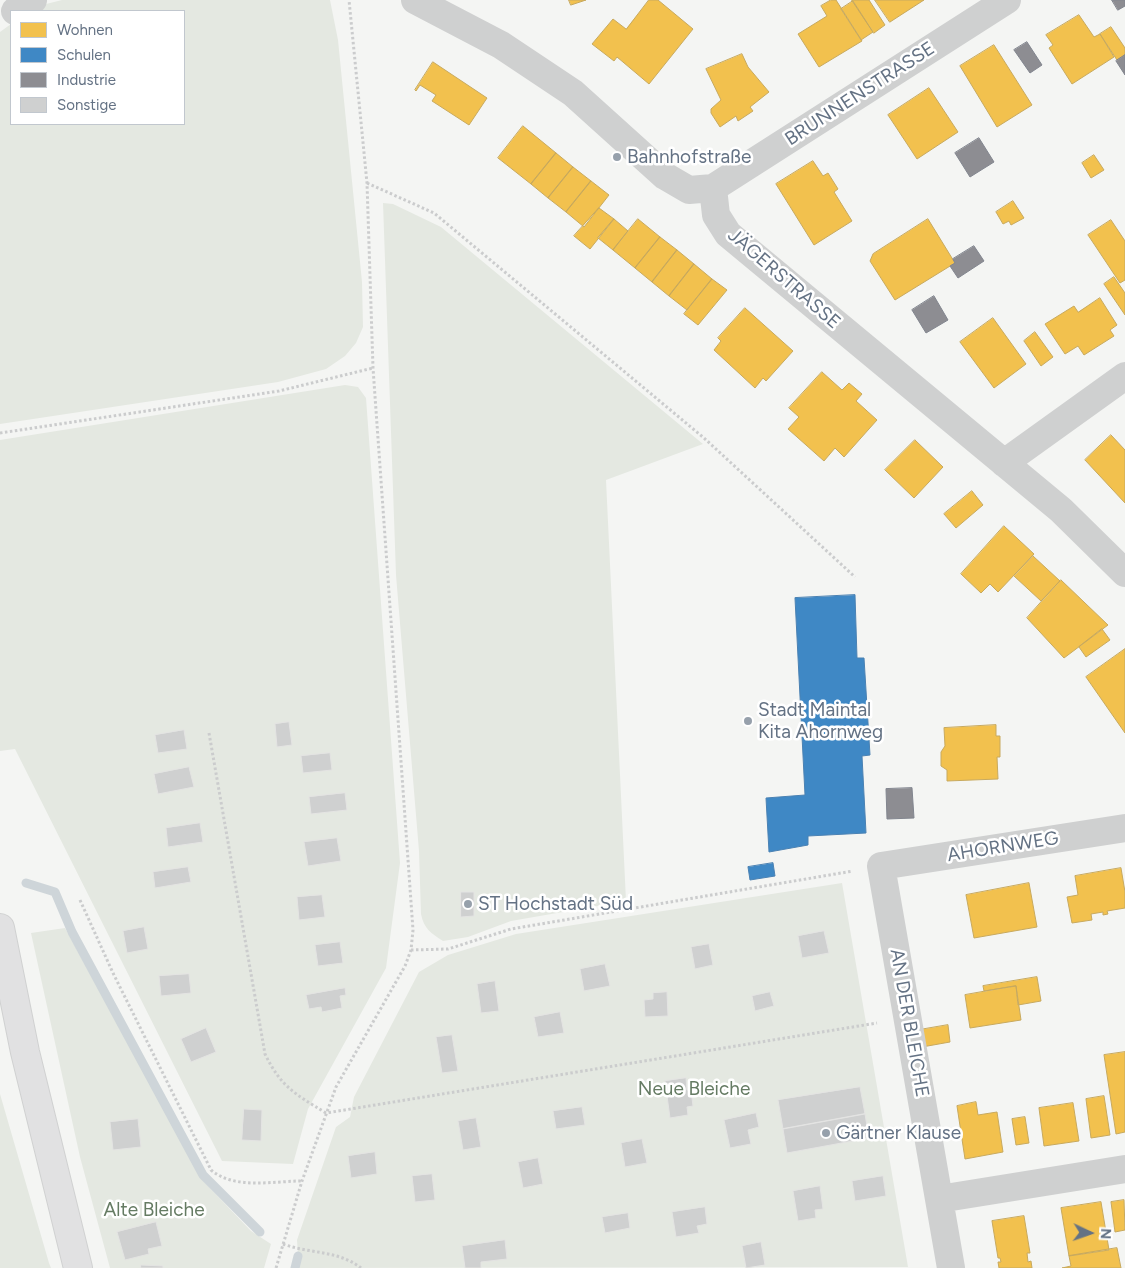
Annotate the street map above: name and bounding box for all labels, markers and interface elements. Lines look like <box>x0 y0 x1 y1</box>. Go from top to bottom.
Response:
legend <box>10 10 185 125</box>
text: Wohnen <box>57 21 113 39</box>
street label: BRUNNENSTRASSE <box>781 37 939 151</box>
text: Schulen <box>57 46 111 64</box>
text: Industrie <box>57 71 116 89</box>
text: Sonstige <box>57 96 116 114</box>
place label: Bahnhofstraße <box>627 146 751 168</box>
marker: Bahnhofstraße <box>611 151 623 163</box>
street label: JÄGERSTRASSE <box>723 224 845 334</box>
place label: Stadt Maintal Kita Ahornweg <box>758 699 883 743</box>
marker: Stadt Maintal Kita Ahornweg <box>742 715 754 727</box>
street label: AHORNWEG <box>946 827 1060 867</box>
place label: ST Hochstadt Süd <box>478 893 633 915</box>
marker: ST Hochstadt Süd <box>462 898 474 910</box>
street label: AN DER BLEICHE <box>885 947 933 1099</box>
park label: Neue Bleiche <box>638 1078 750 1100</box>
place label: Gärtner Klause <box>836 1122 961 1144</box>
marker: Gärtner Klause <box>820 1127 832 1139</box>
park label: Alte Bleiche <box>103 1199 205 1221</box>
north arrow <box>1065 1208 1115 1258</box>
text: N <box>1097 1228 1114 1240</box>

